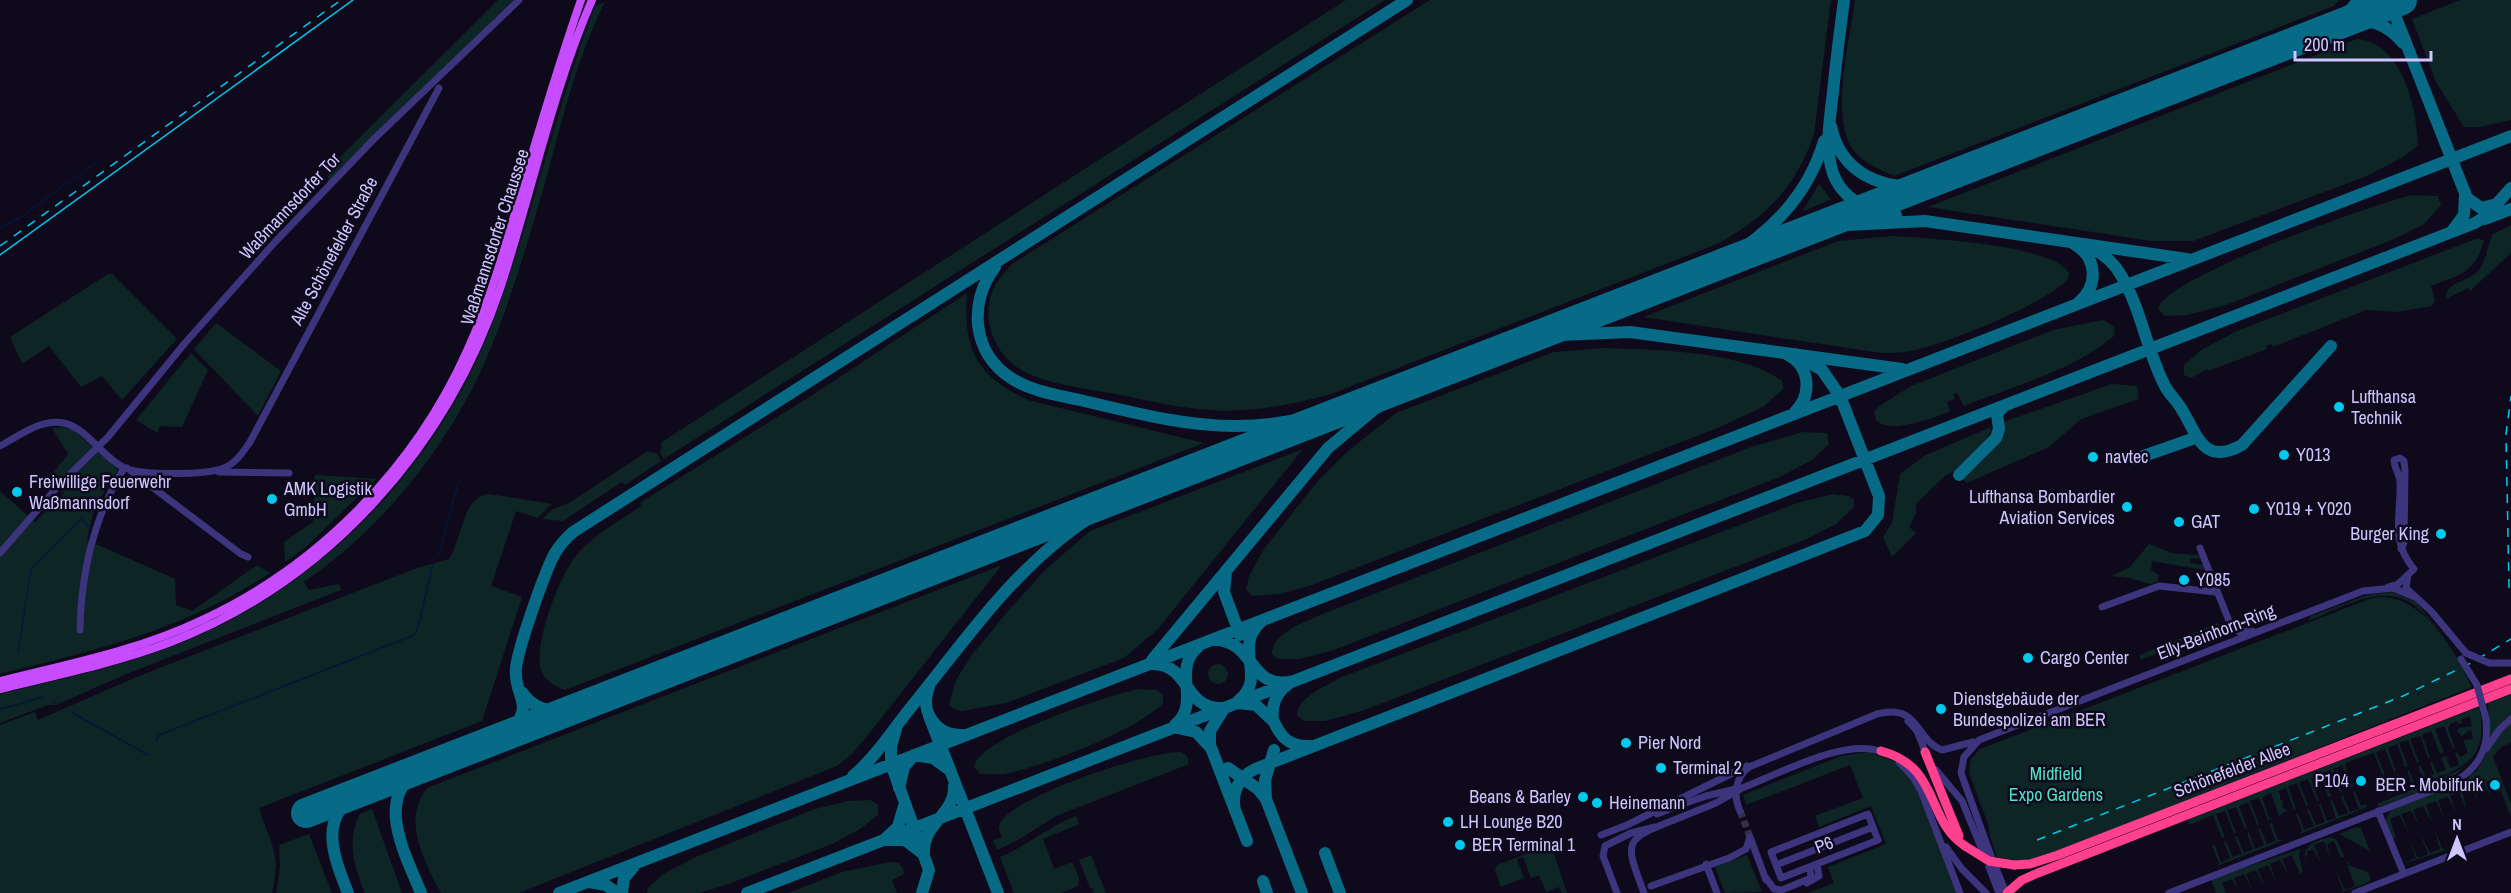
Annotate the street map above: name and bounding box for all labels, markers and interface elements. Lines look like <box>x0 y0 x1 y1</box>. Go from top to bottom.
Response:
scale bar <box>2295 24 2432 62</box>
text: 200 m <box>2304 32 2345 57</box>
street label: Waßmannsdorfer Chaussee <box>454 145 535 328</box>
street label: Waßmannsdorfer Tor <box>233 147 346 265</box>
street label: Alte Schönefelder Straße <box>283 172 383 330</box>
place label: Lufthansa Technik <box>2351 384 2416 430</box>
marker: Lufthansa Technik <box>2332 400 2346 414</box>
place label: Y013 <box>2296 442 2330 467</box>
place label: navtec <box>2105 444 2149 469</box>
marker: Y013 <box>2277 448 2291 462</box>
marker: navtec <box>2086 450 2100 464</box>
place label: Freiwillige Feuerwehr Waßmannsdorf <box>29 469 171 515</box>
place label: AMK Logistik GmbH <box>283 476 372 522</box>
place label: Lufthansa Bombardier Aviation Services <box>1969 484 2115 530</box>
marker: Freiwillige Feuerwehr Waßmannsdorf <box>10 485 24 499</box>
marker: AMK Logistik GmbH <box>265 492 279 506</box>
place label: Y019 + Y020 <box>2266 496 2352 521</box>
marker: Lufthansa Bombardier Aviation Services <box>2120 500 2134 514</box>
marker: Y019 + Y020 <box>2247 502 2261 516</box>
place label: GAT <box>2191 509 2220 534</box>
marker: GAT <box>2172 515 2186 529</box>
place label: Burger King <box>2350 521 2430 546</box>
marker: Burger King <box>2434 527 2448 541</box>
place label: Y085 <box>2196 567 2230 592</box>
marker: Y085 <box>2177 573 2191 587</box>
street label: Elly-Beinhorn-Ring <box>2153 597 2279 666</box>
place label: Cargo Center <box>2040 645 2129 670</box>
marker: Cargo Center <box>2021 651 2035 665</box>
place label: Dienstgebäude der Bundespolizei am BER <box>1953 686 2106 732</box>
marker: Dienstgebäude der Bundespolizei am BER <box>1934 702 1948 716</box>
place label: Pier Nord <box>1638 730 1701 755</box>
marker: Pier Nord <box>1619 736 1633 750</box>
street label: Schönefelder Allee <box>2170 736 2294 803</box>
place label: Terminal 2 <box>1673 755 1742 780</box>
marker: Terminal 2 <box>1654 761 1668 775</box>
park label: Midfield Expo Gardens <box>2009 761 2103 807</box>
place label: P104 <box>2315 768 2349 793</box>
place label: BER - Mobilfunk <box>2376 772 2484 797</box>
marker: P104 <box>2354 774 2368 788</box>
marker: BER - Mobilfunk <box>2488 778 2502 792</box>
place label: Beans & Barley <box>1469 784 1572 809</box>
marker: Beans & Barley <box>1576 790 1590 804</box>
place label: Heinemann <box>1609 790 1685 815</box>
marker: Heinemann <box>1590 796 1604 810</box>
place label: LH Lounge B20 <box>1460 809 1563 834</box>
north arrow <box>2427 809 2487 869</box>
text: N <box>2452 813 2462 835</box>
marker: LH Lounge B20 <box>1441 815 1455 829</box>
street label: P6 <box>1811 830 1837 859</box>
place label: BER Terminal 1 <box>1472 832 1576 857</box>
marker: BER Terminal 1 <box>1453 838 1467 852</box>

